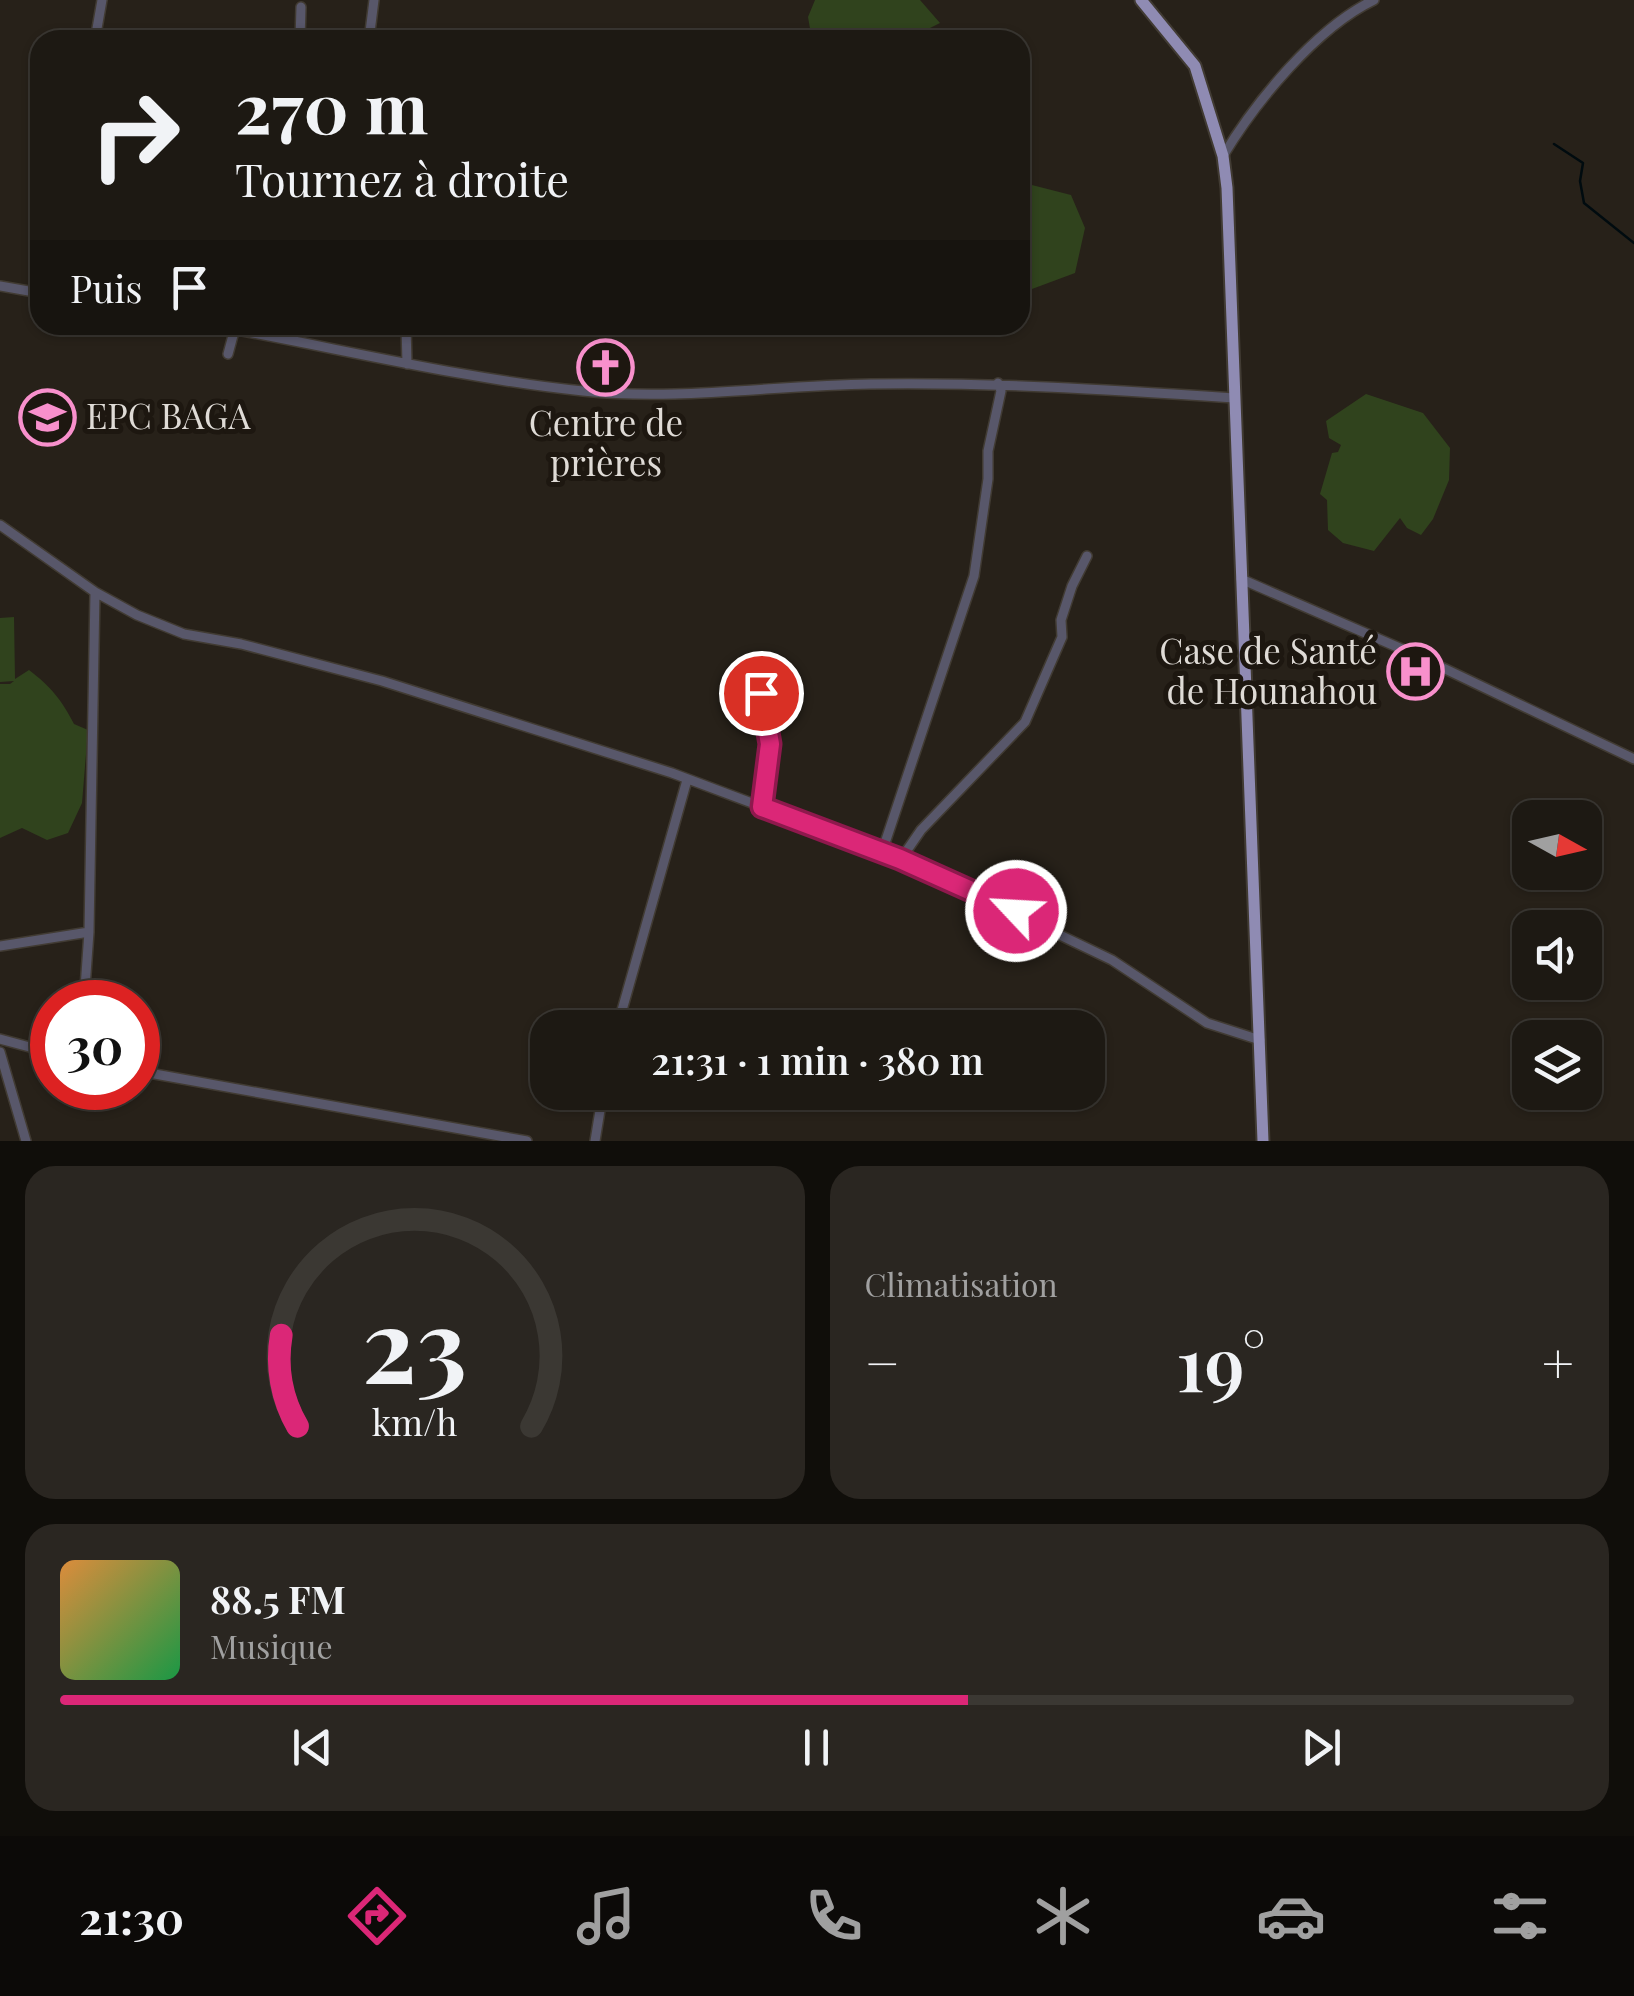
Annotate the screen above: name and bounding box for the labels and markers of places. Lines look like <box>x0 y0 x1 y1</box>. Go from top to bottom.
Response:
church icon: Centre de prières <box>576 338 636 398</box>
school or university icon: EPC BAGA <box>17 387 77 447</box>
place label: EPC BAGA <box>86 391 251 438</box>
place label: Centre de prières <box>529 398 683 485</box>
place label: Case de Santé de Hounahou <box>1159 626 1377 713</box>
hospital icon: Case de Santé de Hounahou <box>1386 642 1446 702</box>
pin <box>719 651 804 736</box>

